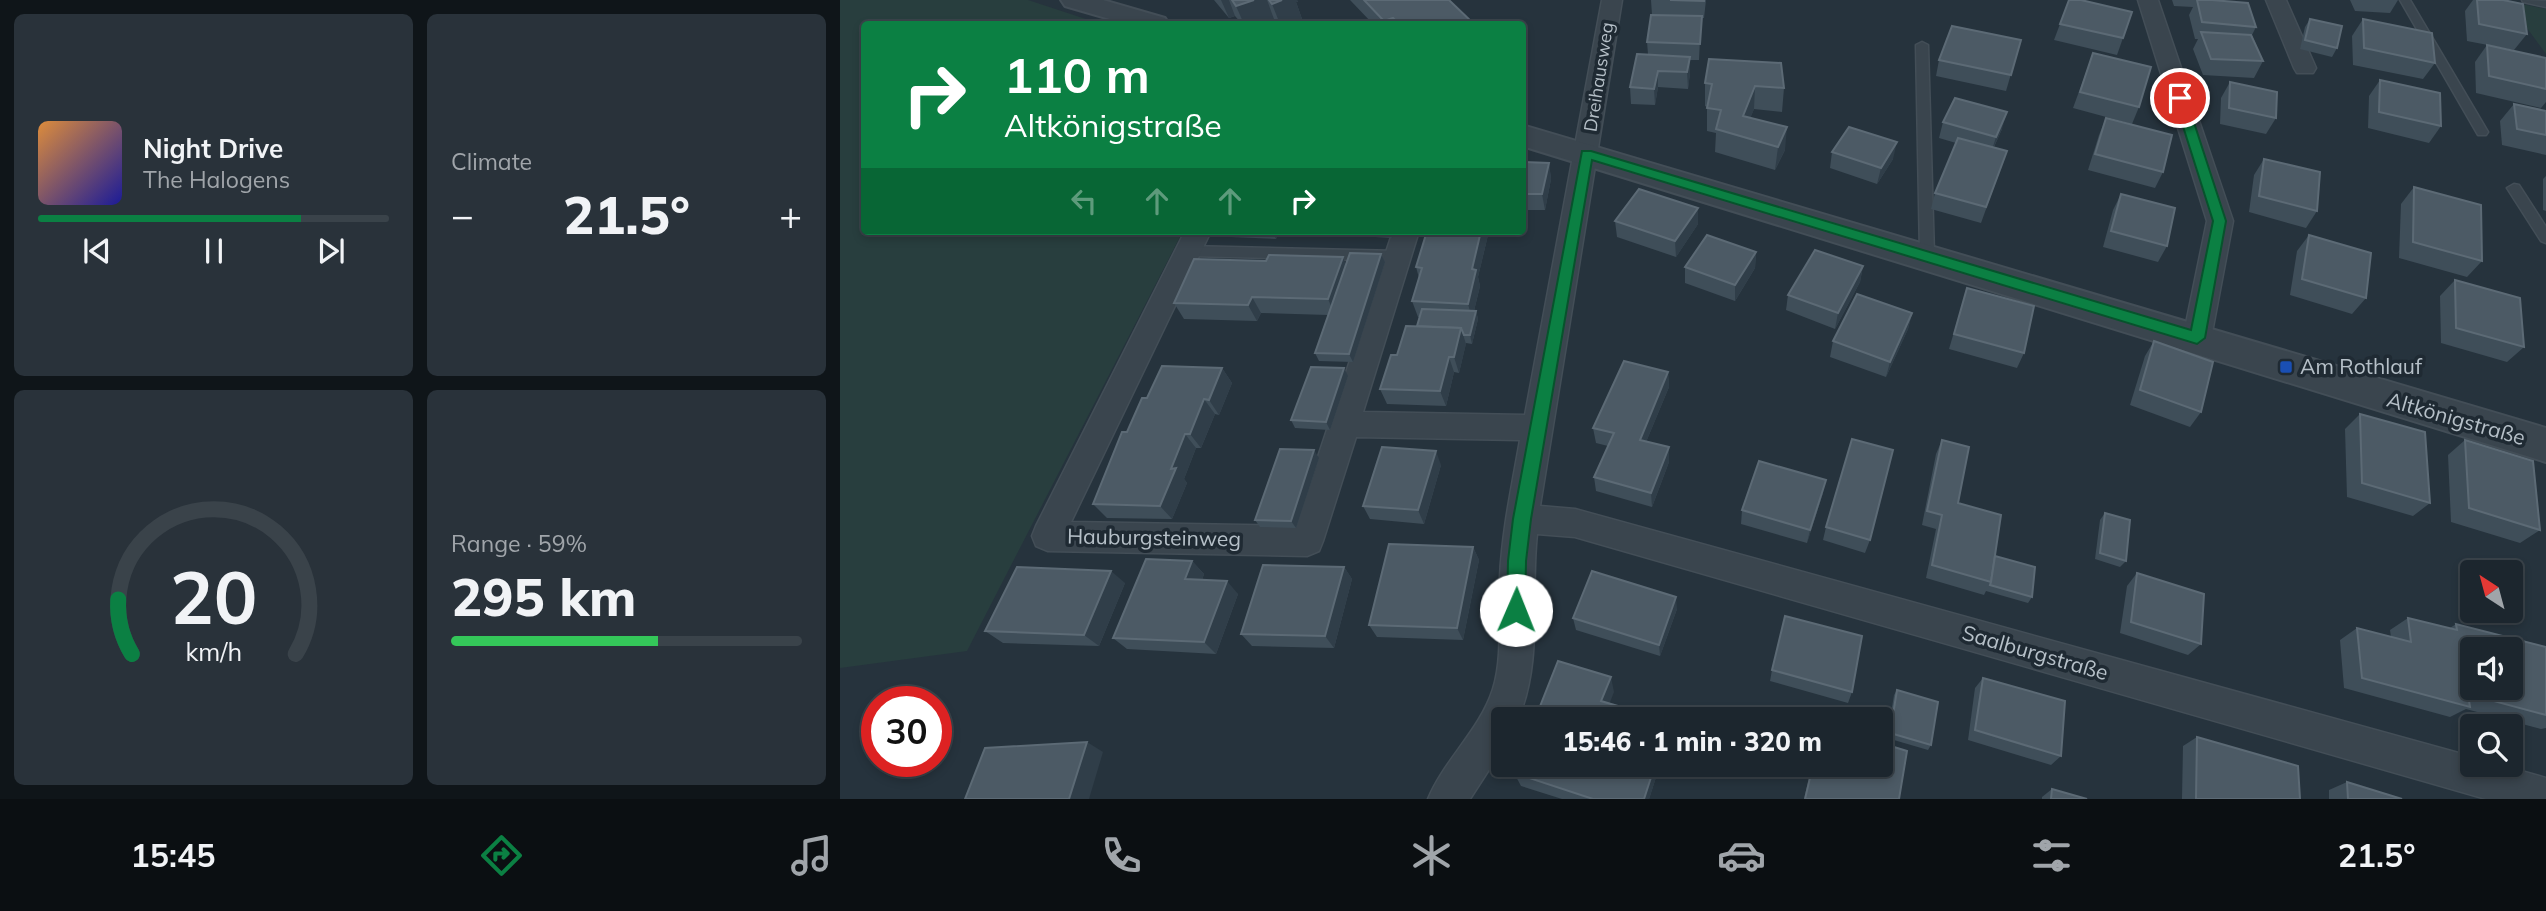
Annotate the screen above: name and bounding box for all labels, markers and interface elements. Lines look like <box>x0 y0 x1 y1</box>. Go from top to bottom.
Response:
street label: Dreihausweg <box>1578 21 1619 133</box>
text: 110 m <box>1004 44 1150 105</box>
icon: right <box>889 49 980 140</box>
pin <box>2150 68 2210 128</box>
icon: arrive <box>2161 79 2199 117</box>
text: Altkönigstraße <box>1004 105 1222 145</box>
text: Night Drive <box>143 132 283 165</box>
text: Climate <box>451 147 532 176</box>
text: The Halogens <box>143 165 290 194</box>
text: 21.5° <box>563 182 690 247</box>
icon: left <box>1065 182 1103 220</box>
icon: ahead <box>1138 182 1176 220</box>
icon: ahead <box>1211 182 1249 220</box>
icon: right <box>1284 182 1322 220</box>
text: − <box>451 191 474 239</box>
text: + <box>779 191 802 239</box>
icon: previous <box>78 232 116 270</box>
icon: pause <box>195 232 233 270</box>
icon: next <box>312 232 350 270</box>
place label: Am Rothlauf <box>2300 353 2423 379</box>
marker: Am Rothlauf <box>2278 359 2294 375</box>
street label: Altkönigstraße <box>2384 386 2528 450</box>
street label: Hauburgsteinweg <box>1067 522 1241 552</box>
text: Range · 59% <box>451 529 587 558</box>
text: 20 <box>170 551 257 642</box>
north arrow <box>2460 560 2524 623</box>
map controls <box>2460 560 2523 777</box>
text: 295 km <box>451 564 636 629</box>
position arrow <box>1479 573 1553 647</box>
street label: Saalburgstraße <box>1959 619 2111 685</box>
text: km/h <box>185 635 242 666</box>
button: sound <box>2460 637 2523 700</box>
speed limit sign: 30 <box>861 686 952 777</box>
button: search <box>2460 714 2523 777</box>
text: 15:46 · 1 min · 320 m <box>1562 725 1822 758</box>
icon: directions <box>477 831 526 880</box>
icon: music <box>787 831 836 880</box>
icon: phone <box>1097 831 1146 880</box>
icon: climate <box>1407 831 1456 880</box>
icon: car <box>1717 831 1766 880</box>
icon: filters <box>2027 831 2076 880</box>
text: 15:45 <box>131 835 215 875</box>
text: 21.5° <box>2338 835 2415 875</box>

